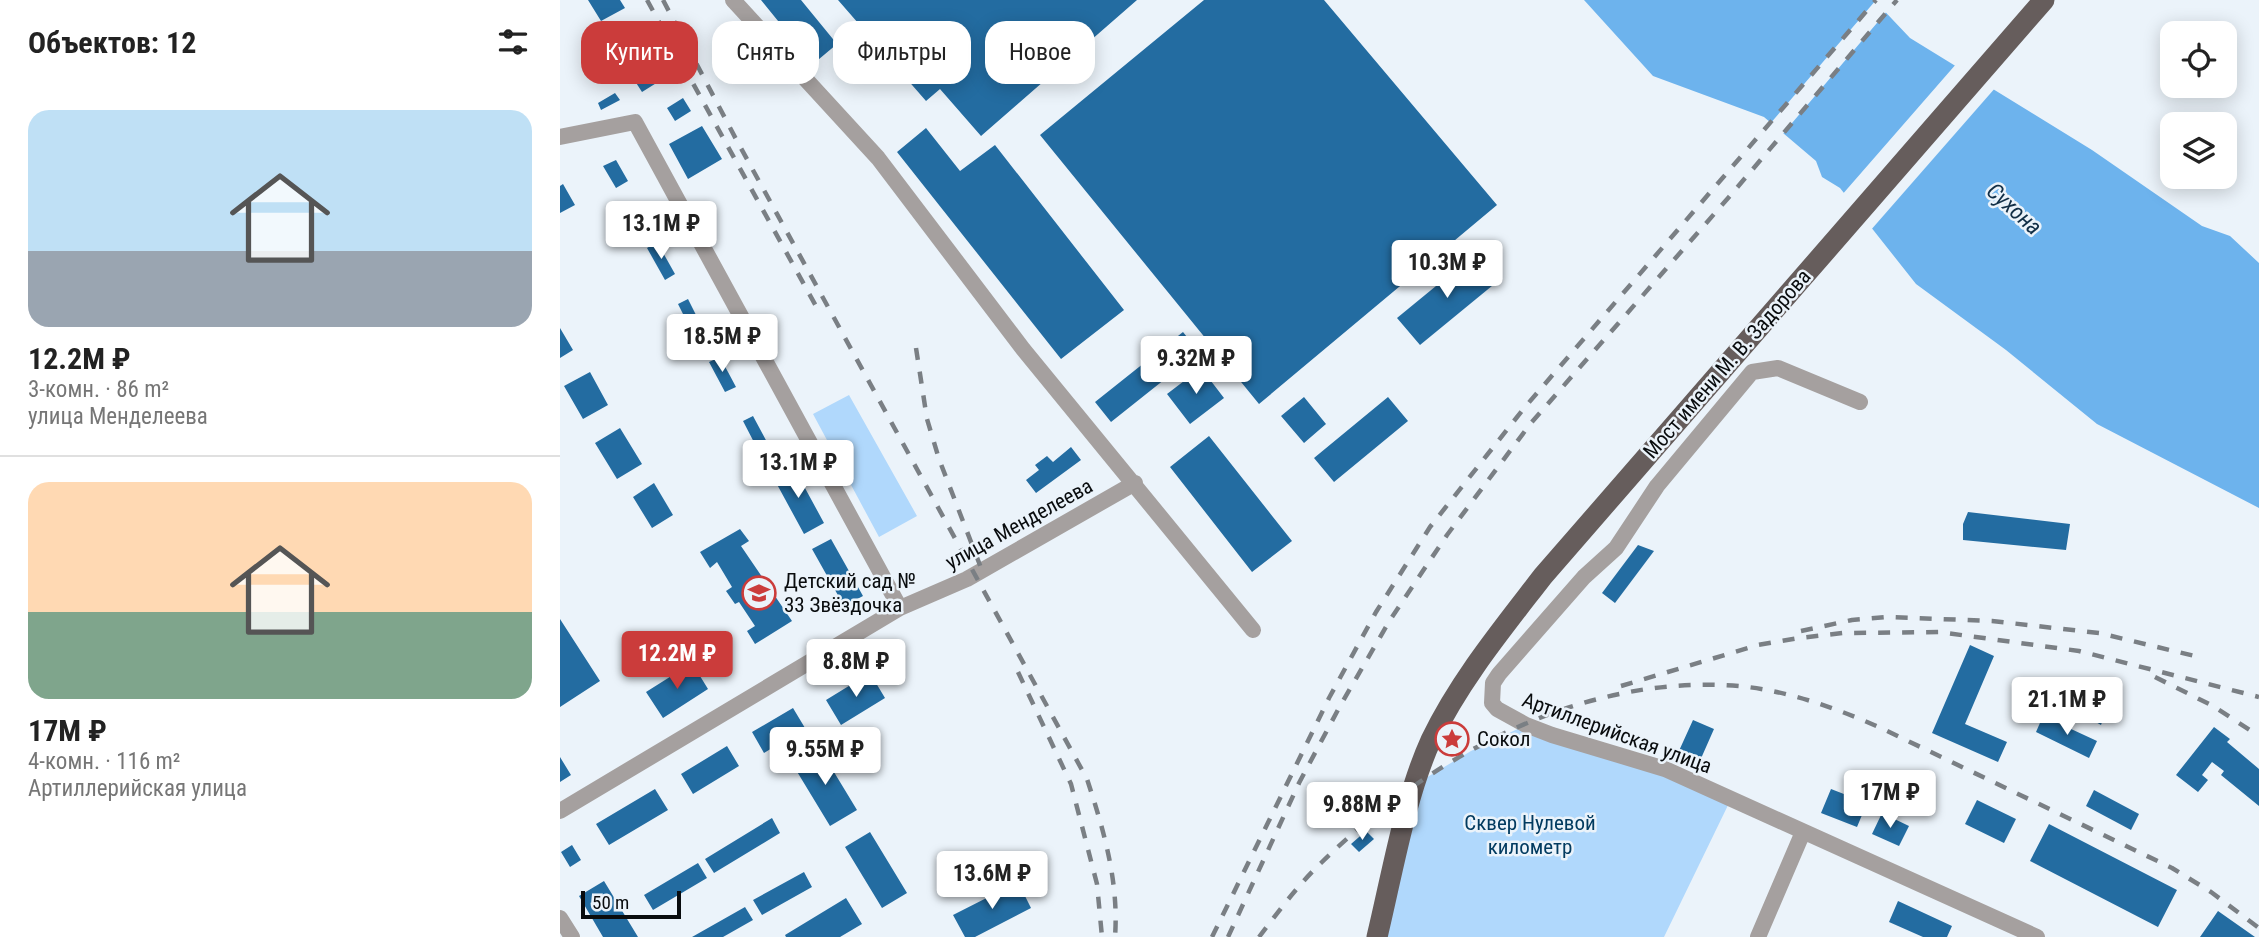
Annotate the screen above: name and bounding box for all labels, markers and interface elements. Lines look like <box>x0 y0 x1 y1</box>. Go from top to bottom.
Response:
chip: Купить <box>581 21 698 84</box>
chip: Снять <box>712 21 819 84</box>
chip: Фильтры <box>833 21 971 84</box>
chip: Новое <box>985 21 1095 84</box>
map controls <box>2160 21 2237 189</box>
button: locate <box>2160 21 2237 98</box>
icon: filters <box>494 23 532 61</box>
text: Объектов: 12 <box>28 25 196 60</box>
button: layers <box>2160 112 2237 189</box>
icon: home <box>217 155 343 281</box>
water label: Сухона <box>1981 177 2047 241</box>
pin: 13.1M ₽ <box>596 202 726 261</box>
text: 13.1M ₽ <box>622 210 700 237</box>
pin: 10.3M ₽ <box>1382 240 1512 300</box>
text: 10.3M ₽ <box>1408 249 1486 276</box>
street label: Мост имени М. В. Задорова <box>1638 265 1816 463</box>
pin: 18.5M ₽ <box>657 314 787 374</box>
text: 18.5M ₽ <box>683 323 761 350</box>
pin: 9.32M ₽ <box>1131 336 1261 396</box>
text: 12.2M ₽ <box>28 341 131 376</box>
text: 9.32M ₽ <box>1157 345 1235 372</box>
text: 3-комн. · 86 m² <box>28 376 169 403</box>
text: улица Менделеева <box>28 403 208 430</box>
pin: 13.1M ₽ <box>733 440 863 500</box>
text: 13.1M ₽ <box>759 449 837 476</box>
street label: улица Менделеева <box>941 474 1097 574</box>
icon: home <box>217 527 343 653</box>
place label: Детский сад № 33 Звёздочка <box>784 569 916 617</box>
school or university icon: Детский сад № 33 Звёздочка <box>740 574 778 612</box>
pin: 12.2M ₽ <box>612 632 742 691</box>
text: 12.2M ₽ <box>638 640 716 667</box>
pin: 8.8M ₽ <box>799 640 913 699</box>
text: 8.8M ₽ <box>822 648 890 675</box>
pin: 21.1M ₽ <box>2002 678 2132 737</box>
text: 21.1M ₽ <box>2028 686 2106 713</box>
street label: Артиллерийская улица <box>1519 688 1715 778</box>
text: 17M ₽ <box>28 713 107 748</box>
place icon: Сокол <box>1433 720 1471 758</box>
place label: Сокол <box>1477 727 1530 751</box>
pin: 9.55M ₽ <box>760 728 890 787</box>
text: 9.55M ₽ <box>786 736 864 763</box>
text: 4-комн. · 116 m² <box>28 748 180 775</box>
pin: 17M ₽ <box>1841 770 1939 830</box>
text: Артиллерийская улица <box>28 775 247 802</box>
text: 17M ₽ <box>1860 779 1920 806</box>
pin: 9.88M ₽ <box>1297 782 1427 842</box>
text: 9.88M ₽ <box>1323 791 1401 818</box>
park label: Сквер Нулевой километр <box>1464 811 1596 859</box>
pin: 13.6M ₽ <box>927 852 1057 911</box>
text: 13.6M ₽ <box>953 860 1031 887</box>
scale bar <box>581 888 681 920</box>
text: 50 m <box>592 891 629 914</box>

